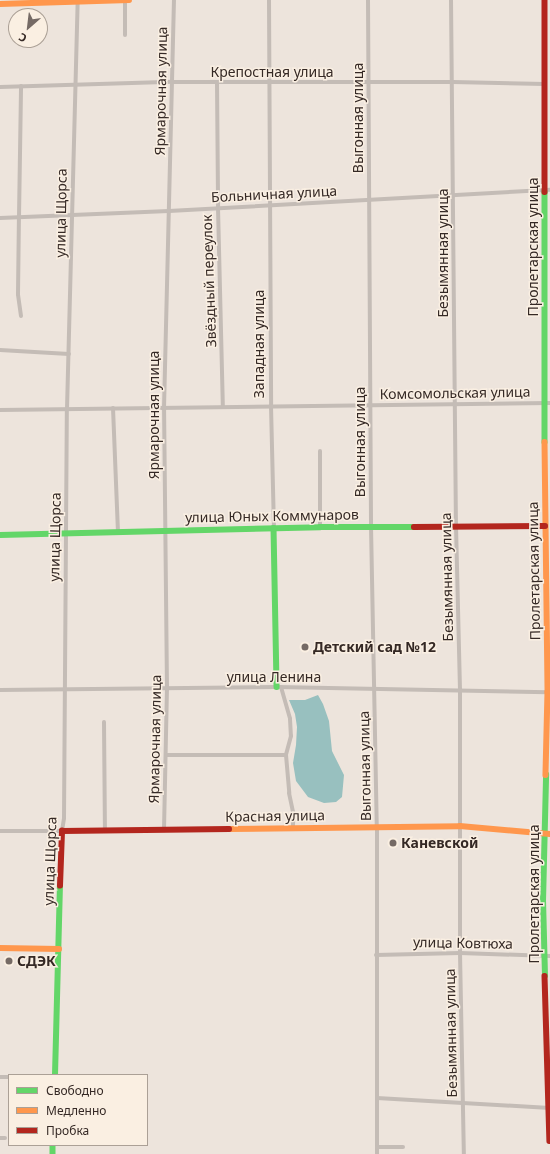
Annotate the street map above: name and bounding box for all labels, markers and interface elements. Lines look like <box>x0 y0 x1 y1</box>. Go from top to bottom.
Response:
north arrow <box>8 8 48 48</box>
street label: Ярмарочная улица <box>151 27 171 155</box>
text: С <box>16 30 29 46</box>
street label: Выгонная улица <box>350 63 366 173</box>
street label: Крепостная улица <box>211 64 333 80</box>
street label: улица Щорса <box>52 168 70 258</box>
street label: Пролетарская улица <box>525 178 541 316</box>
street label: Больничная улица <box>211 182 337 206</box>
street label: Безымянная улица <box>435 189 451 317</box>
street label: Звёздный переулок <box>198 214 220 348</box>
street label: Западная улица <box>251 290 267 398</box>
street label: Ярмарочная улица <box>146 351 162 479</box>
street label: Комсомольская улица <box>379 383 531 403</box>
street label: Выгонная улица <box>352 387 368 497</box>
street label: улица Щорса <box>46 492 64 582</box>
street label: Пролетарская улица <box>524 501 544 641</box>
street label: улица Юных Коммунаров <box>185 506 359 526</box>
street label: Безымянная улица <box>437 512 457 642</box>
place label: Детский сад №12 <box>313 639 436 655</box>
marker: Детский сад №12 <box>300 642 310 652</box>
street label: улица Ленина <box>227 669 321 685</box>
street label: Ярмарочная улица <box>145 675 165 803</box>
street label: Выгонная улица <box>356 711 374 821</box>
street label: Красная улица <box>225 807 325 825</box>
street label: улица Щорса <box>40 816 60 906</box>
street label: Пролетарская улица <box>526 825 542 963</box>
place label: Каневской <box>401 835 478 851</box>
marker: Каневской <box>388 838 398 848</box>
street label: улица Ковтюха <box>413 934 513 952</box>
place label: СДЭК <box>17 953 56 969</box>
marker: СДЭК <box>4 956 14 966</box>
street label: Безымянная улица <box>441 968 461 1098</box>
legend <box>8 1074 148 1146</box>
text: Свободно <box>46 1082 104 1099</box>
text: Медленно <box>46 1102 106 1119</box>
text: Пробка <box>46 1122 89 1139</box>

